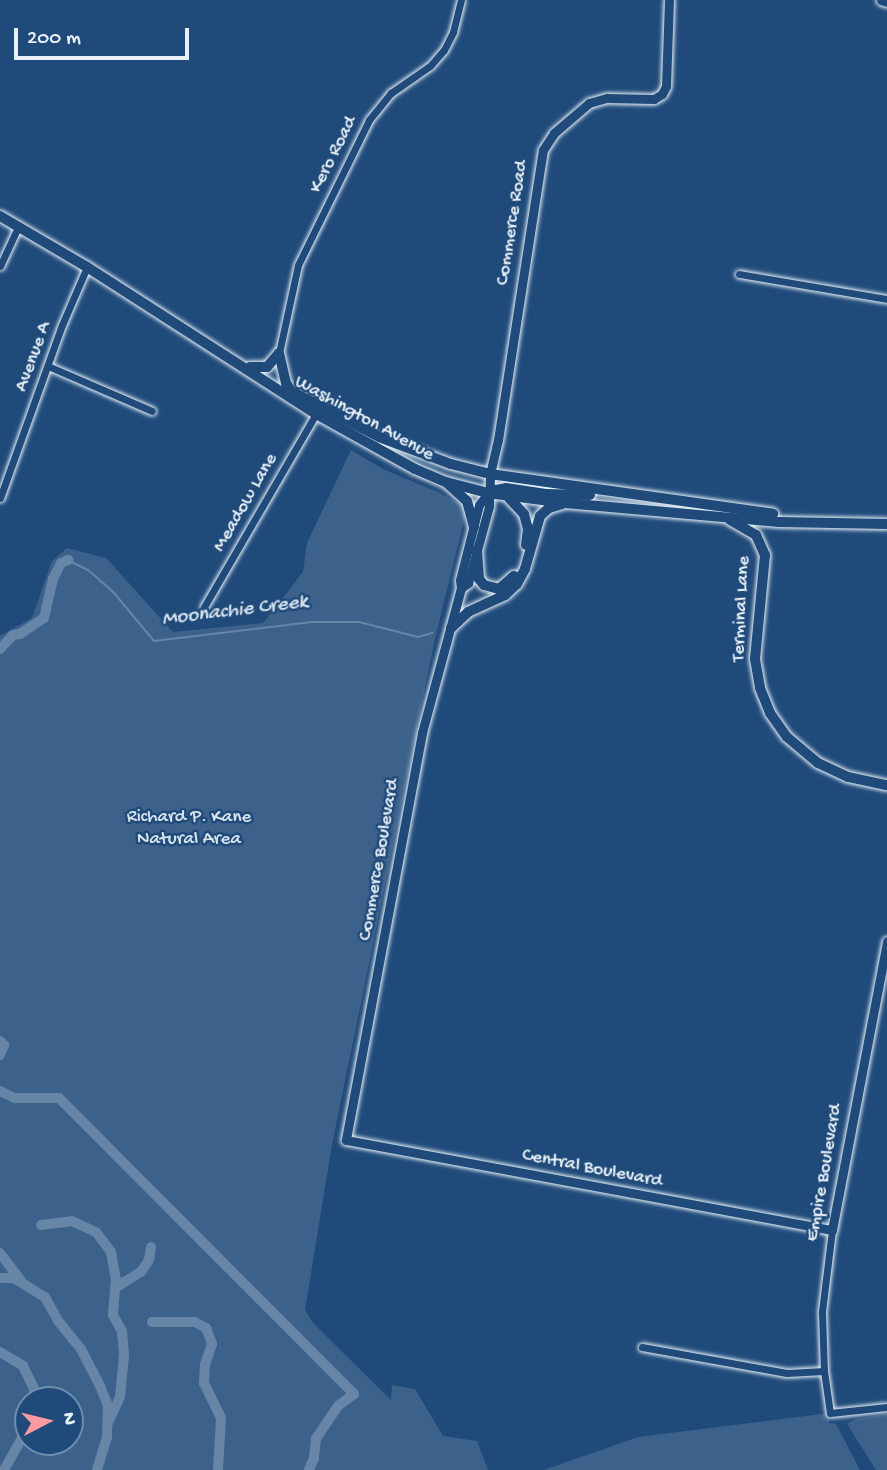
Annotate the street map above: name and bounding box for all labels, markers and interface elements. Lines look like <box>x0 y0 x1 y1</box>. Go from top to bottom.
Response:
scale bar <box>18 14 192 58</box>
text: 200 m <box>27 27 81 52</box>
street label: Kero Road <box>305 113 363 197</box>
street label: Commerce Road <box>492 159 534 287</box>
street label: Avenue A <box>11 319 57 395</box>
street label: Washington Avenue <box>290 371 438 467</box>
street label: Meadow Lane <box>209 450 283 556</box>
street label: Terminal Lane <box>728 555 756 663</box>
water label: Moonachie Creek <box>161 591 309 633</box>
street label: Commerce Boulevard <box>355 777 405 943</box>
park label: Richard P. Kane Natural Area <box>127 807 251 851</box>
street label: Empire Boulevard <box>802 1103 848 1243</box>
street label: Central Boulevard <box>520 1144 664 1194</box>
north arrow <box>14 1386 84 1456</box>
text: N <box>56 1411 81 1426</box>

